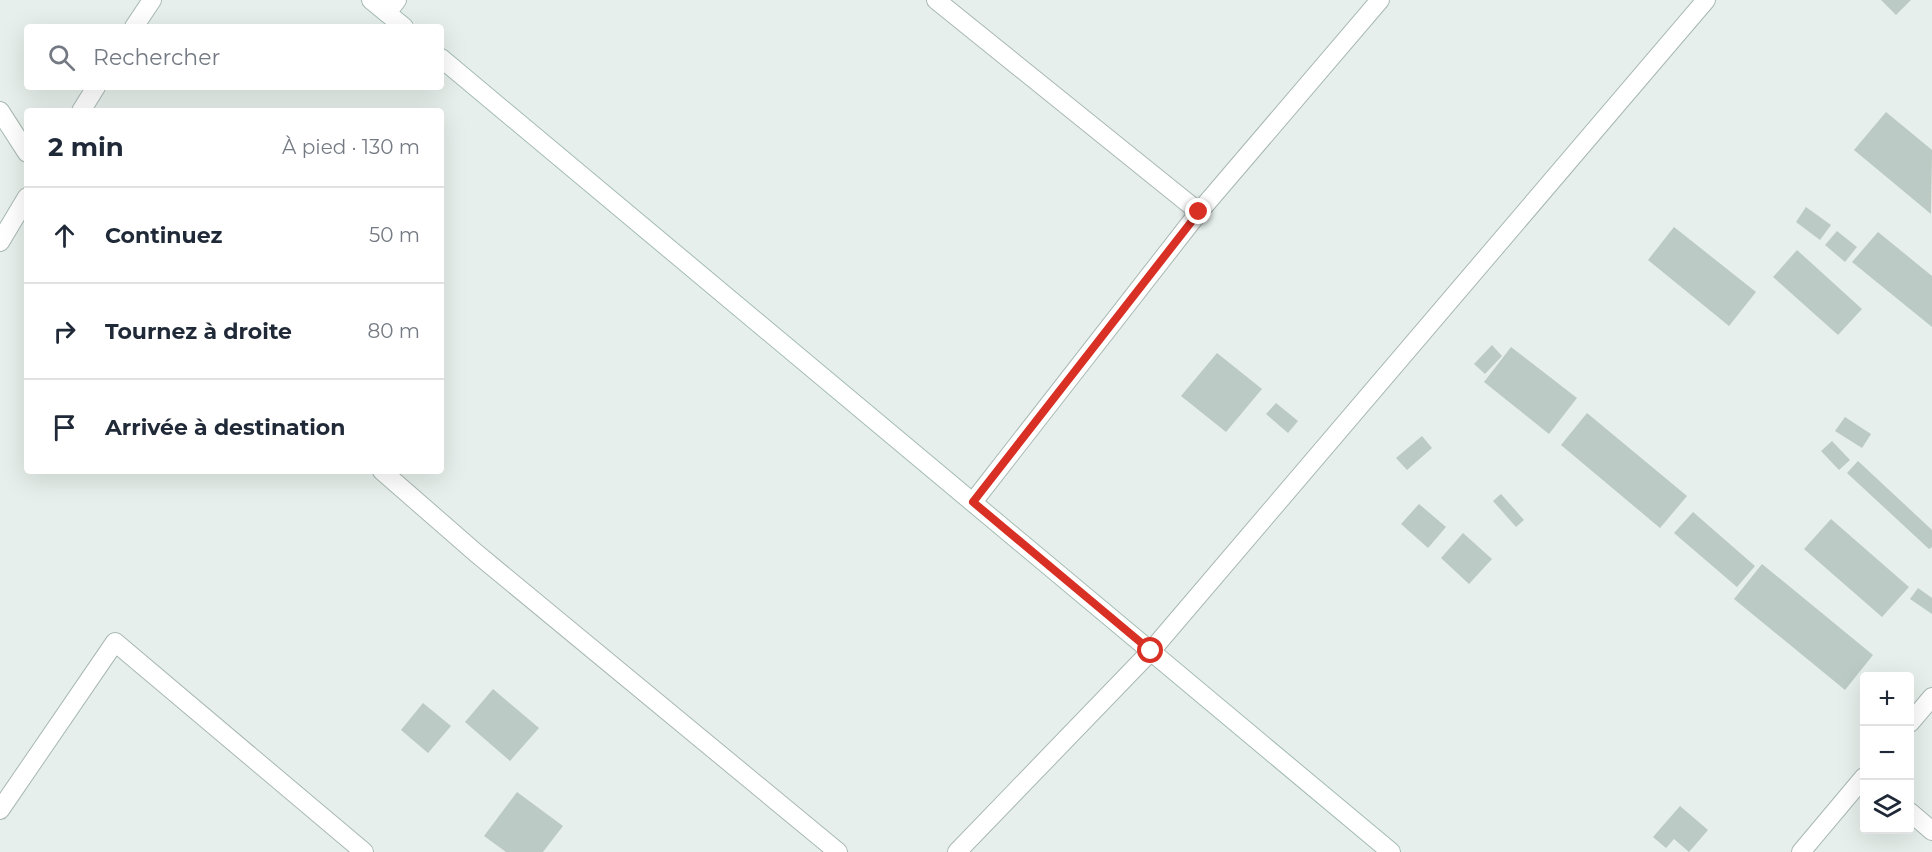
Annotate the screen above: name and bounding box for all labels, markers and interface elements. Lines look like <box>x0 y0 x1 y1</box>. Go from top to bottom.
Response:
search box <box>24 24 444 90</box>
icon: search <box>45 41 78 74</box>
text: Rechercher <box>93 44 220 71</box>
text: 2 min <box>48 131 124 163</box>
text: À pied · 130 m <box>282 135 420 159</box>
route end <box>1185 198 1211 224</box>
icon: ahead <box>48 219 81 252</box>
text: Continuez <box>105 222 222 249</box>
text: 50 m <box>369 223 420 247</box>
icon: right <box>48 315 81 348</box>
text: Tournez à droite <box>105 318 292 345</box>
text: 80 m <box>368 319 420 343</box>
icon: arrive <box>48 411 81 444</box>
text: Arrivée à destination <box>105 414 345 441</box>
route start <box>1137 637 1163 663</box>
map controls <box>1860 672 1914 834</box>
button: + <box>1860 672 1914 726</box>
button: − <box>1860 726 1914 780</box>
button: layers <box>1860 780 1914 834</box>

